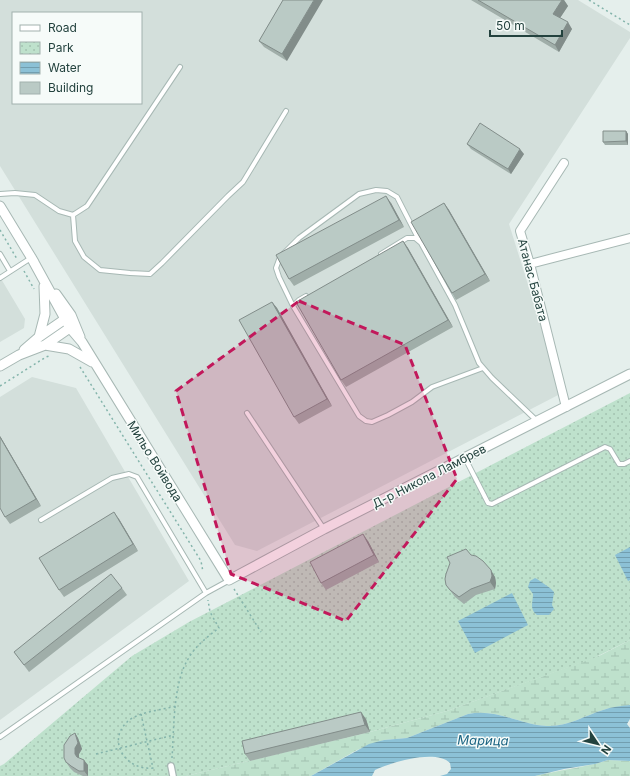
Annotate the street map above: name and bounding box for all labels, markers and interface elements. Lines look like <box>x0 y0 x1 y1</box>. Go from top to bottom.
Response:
legend <box>12 12 142 104</box>
scale bar <box>490 12 562 38</box>
text: 50 m <box>496 18 525 33</box>
text: Road <box>48 20 77 35</box>
text: Park <box>48 40 74 55</box>
text: Water <box>48 60 82 75</box>
text: Building <box>48 80 93 95</box>
street label: Атанас Бабата <box>515 237 551 323</box>
street label: Мильо Войвода <box>124 418 186 504</box>
street label: Д-р Никола Ламбрев <box>370 441 489 511</box>
north arrow <box>578 724 618 764</box>
water label: Марица <box>457 732 509 748</box>
text: N <box>598 742 614 757</box>

